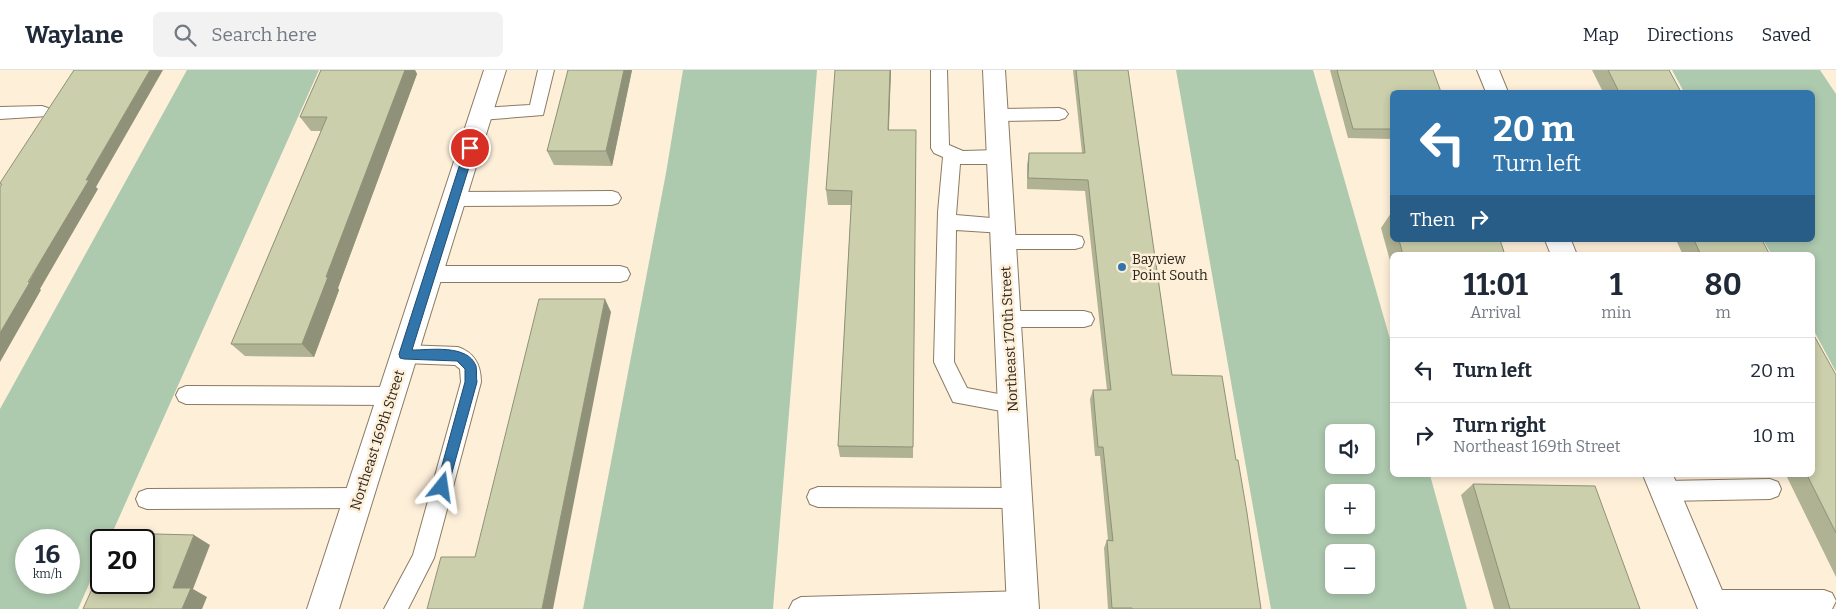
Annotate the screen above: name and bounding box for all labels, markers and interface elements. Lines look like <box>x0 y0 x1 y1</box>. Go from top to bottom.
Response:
search box <box>153 12 503 57</box>
text: Waylane <box>25 21 123 49</box>
icon: search <box>171 21 199 49</box>
text: Search here <box>211 23 317 46</box>
text: Map <box>1583 24 1619 46</box>
text: Directions <box>1647 24 1734 46</box>
text: Saved <box>1762 24 1811 46</box>
text: 20 m <box>1493 108 1575 150</box>
icon: left <box>1410 110 1475 175</box>
pin <box>449 127 491 169</box>
icon: arrive <box>456 134 484 162</box>
text: Turn left <box>1493 150 1581 177</box>
icon: right <box>1465 205 1493 233</box>
text: Then <box>1410 208 1455 231</box>
place label: Bayview Point South <box>1132 251 1208 284</box>
marker: Bayview Point South <box>1116 261 1128 273</box>
street label: Northeast 170th Street <box>997 266 1022 412</box>
text: 11:01 <box>1463 267 1528 303</box>
text: 1 <box>1610 267 1623 303</box>
text: 80 <box>1705 267 1742 303</box>
text: Arrival <box>1470 303 1521 322</box>
text: min <box>1601 303 1631 322</box>
text: m <box>1716 303 1731 322</box>
icon: left <box>1410 356 1438 384</box>
text: Turn left <box>1453 359 1532 382</box>
text: 20 m <box>1751 359 1795 382</box>
street label: Northeast 169th Street <box>347 368 408 513</box>
text: Turn right <box>1453 414 1546 437</box>
icon: right <box>1410 421 1438 449</box>
map controls <box>1325 424 1375 594</box>
button: sound <box>1325 424 1375 474</box>
text: 10 m <box>1753 424 1795 447</box>
text: Northeast 169th Street <box>1453 437 1621 456</box>
position arrow <box>415 460 467 512</box>
button: + <box>1325 484 1375 534</box>
speed limit sign: 20 <box>90 529 155 594</box>
text: 16 <box>35 540 60 570</box>
button: − <box>1325 544 1375 594</box>
text: km/h <box>33 567 62 581</box>

